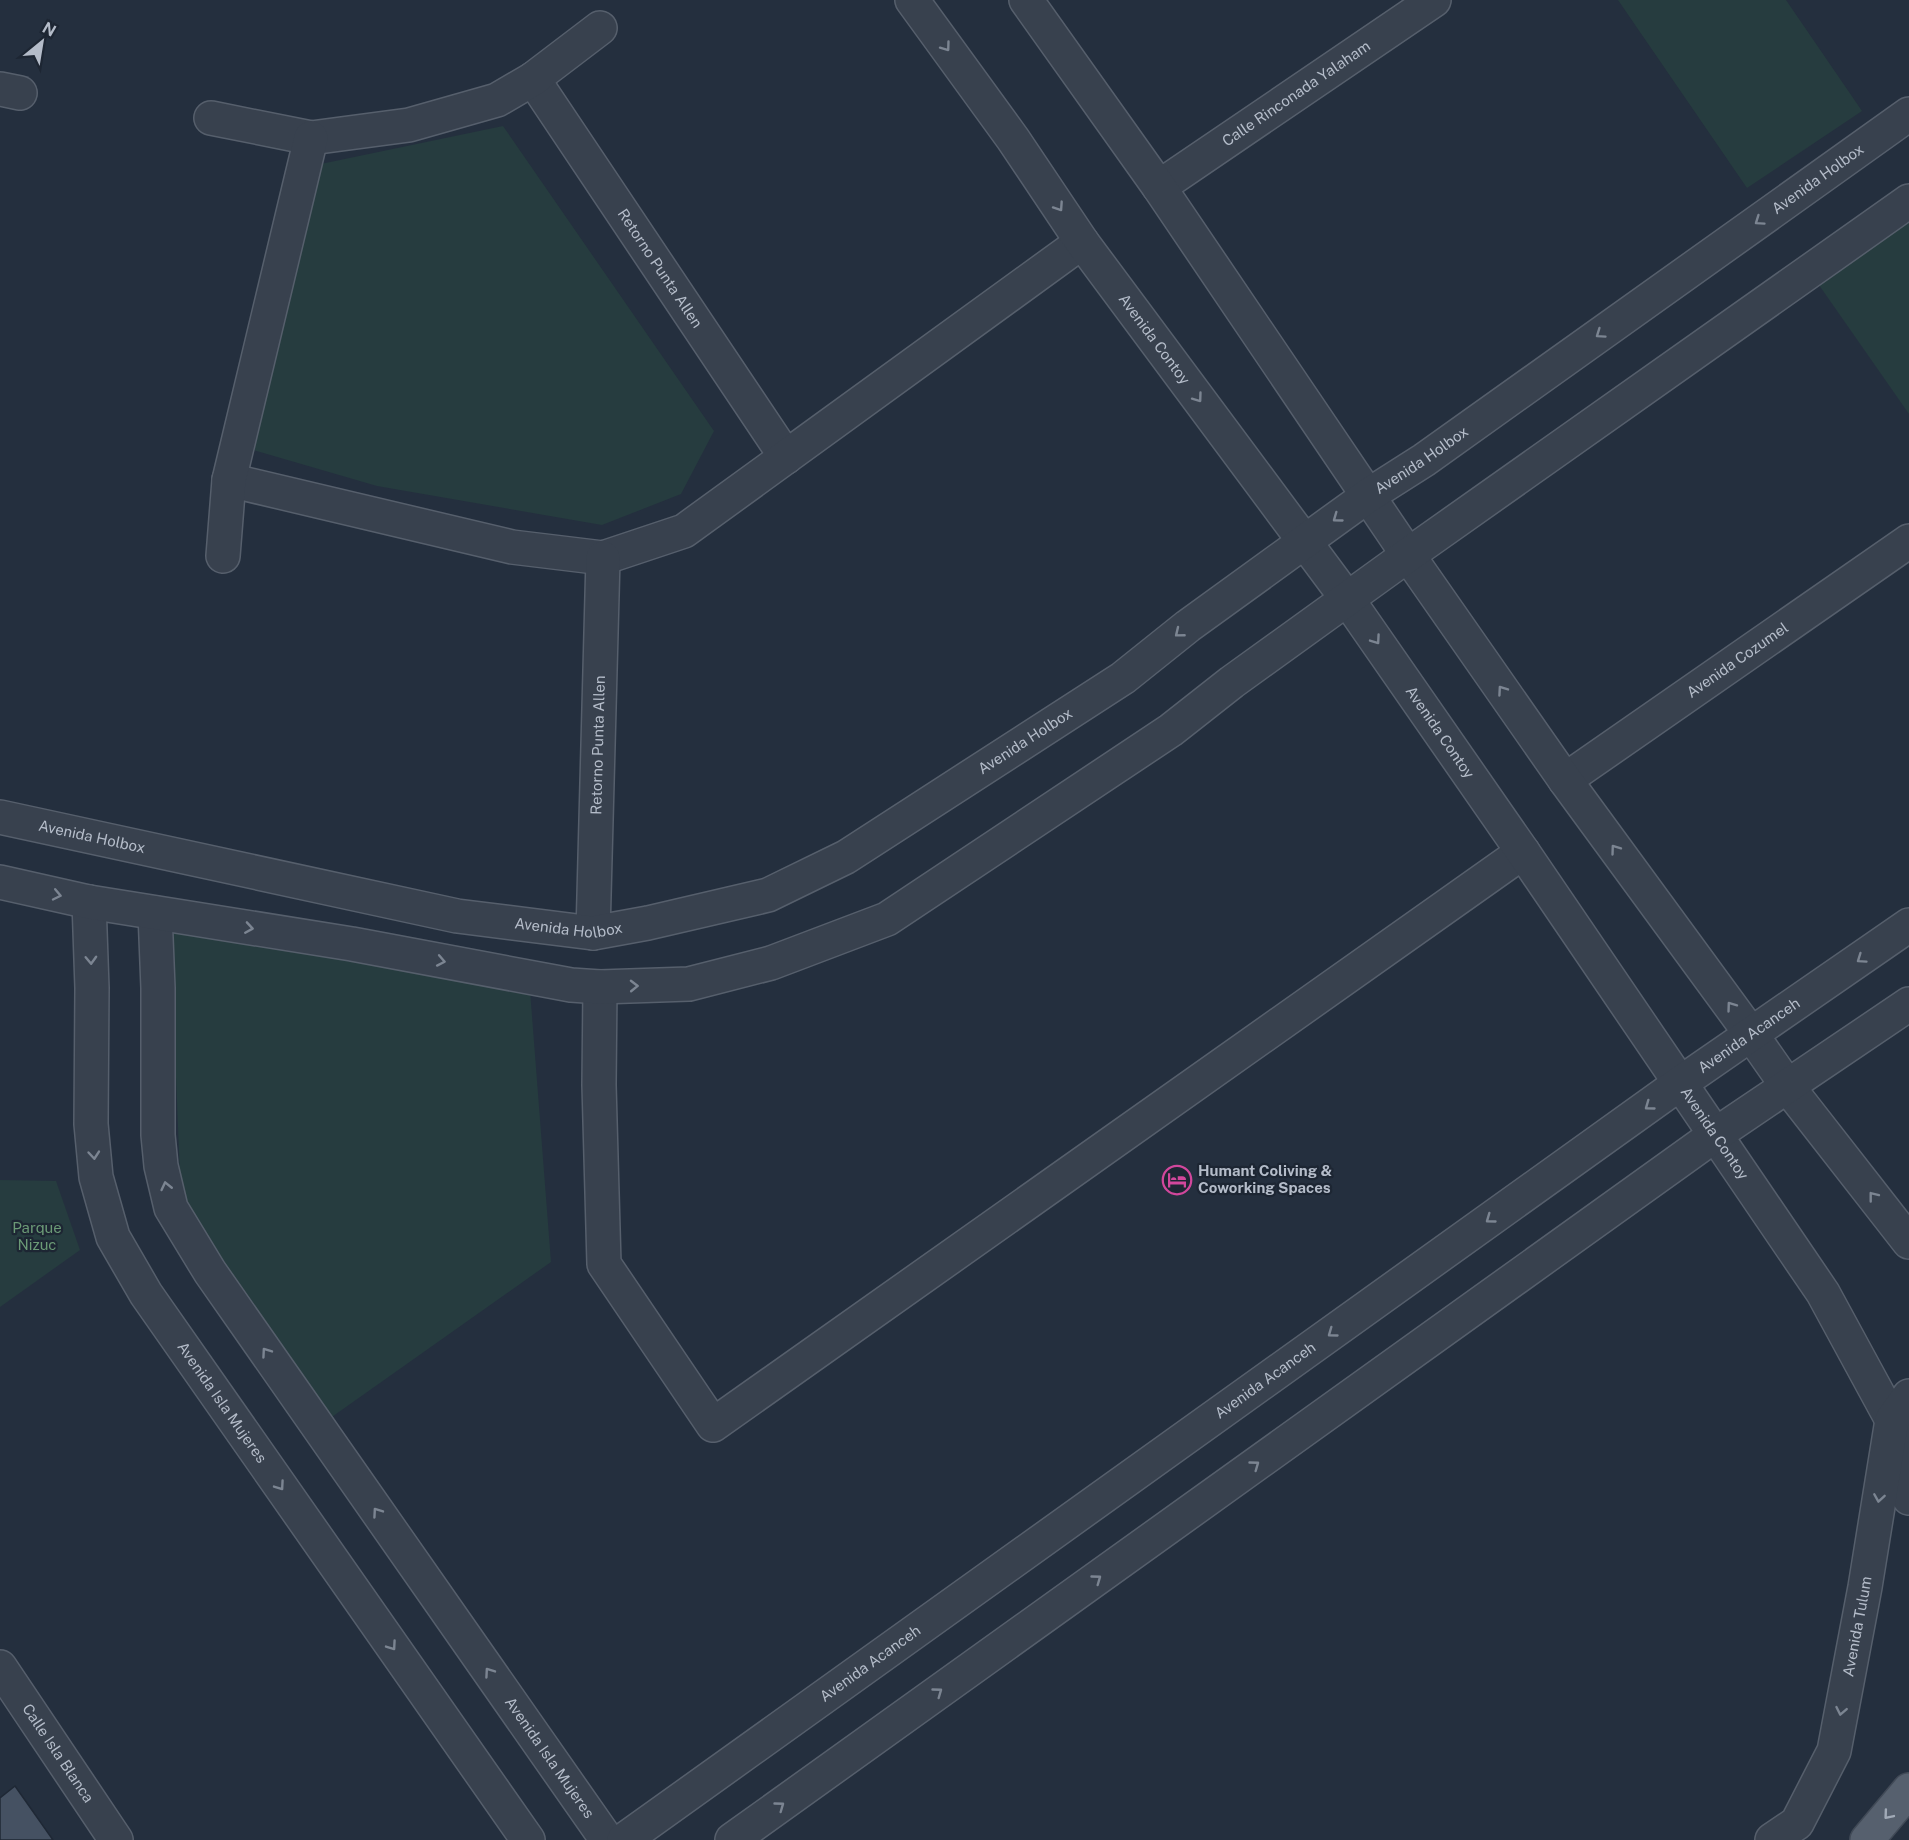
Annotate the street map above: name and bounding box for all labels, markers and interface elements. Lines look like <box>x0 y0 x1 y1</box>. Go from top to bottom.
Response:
north arrow <box>12 12 72 72</box>
text: N <box>39 18 59 41</box>
street label: Calle Rinconada Yalaham <box>1219 37 1373 150</box>
one-way arrow <box>939 41 950 52</box>
street label: Avenida Holbox <box>1768 140 1867 217</box>
one-way arrow <box>1052 200 1063 211</box>
street label: Retorno Punta Allen <box>614 206 706 331</box>
one-way arrow <box>1754 214 1765 225</box>
street label: Avenida Contoy <box>1116 291 1194 387</box>
one-way arrow <box>1596 327 1607 338</box>
one-way arrow <box>1191 392 1202 403</box>
street label: Avenida Holbox <box>1371 422 1471 497</box>
one-way arrow <box>1332 511 1343 522</box>
street label: Avenida Cozumel <box>1683 619 1791 701</box>
one-way arrow <box>1175 626 1186 637</box>
one-way arrow <box>1369 633 1380 644</box>
street label: Retorno Punta Allen <box>587 675 608 815</box>
street label: Avenida Contoy <box>1403 683 1478 781</box>
one-way arrow <box>1498 686 1509 697</box>
street label: Avenida Holbox <box>975 704 1075 777</box>
street label: Avenida Holbox <box>37 817 147 856</box>
one-way arrow <box>1611 845 1622 856</box>
one-way arrow <box>52 888 62 901</box>
street label: Avenida Holbox <box>514 914 624 941</box>
one-way arrow <box>245 921 254 933</box>
one-way arrow <box>1857 952 1868 963</box>
one-way arrow <box>436 954 446 967</box>
one-way arrow <box>84 956 97 965</box>
one-way arrow <box>630 979 639 992</box>
street label: Avenida Acanceh <box>1695 994 1803 1076</box>
one-way arrow <box>1727 1002 1738 1013</box>
street label: Avenida Contoy <box>1677 1084 1752 1183</box>
one-way arrow <box>1644 1099 1655 1110</box>
one-way arrow <box>87 1151 100 1160</box>
place label: Humant Coliving & Coworking Spaces <box>1198 1162 1333 1196</box>
hotel icon: Humant Coliving & Coworking Spaces <box>1161 1164 1193 1196</box>
one-way arrow <box>160 1181 173 1191</box>
one-way arrow <box>1869 1191 1880 1202</box>
one-way arrow <box>1486 1212 1497 1223</box>
park label: Parque Nizuc <box>12 1219 62 1253</box>
one-way arrow <box>1327 1326 1338 1337</box>
street label: Avenida Acanceh <box>1211 1338 1319 1422</box>
street label: Avenida Isla Mujeres <box>174 1339 270 1466</box>
one-way arrow <box>262 1348 273 1359</box>
one-way arrow <box>1249 1461 1260 1472</box>
one-way arrow <box>273 1479 284 1490</box>
one-way arrow <box>1874 1493 1886 1503</box>
one-way arrow <box>373 1507 384 1518</box>
one-way arrow <box>1090 1575 1101 1586</box>
street label: Avenida Tulum <box>1839 1575 1875 1678</box>
street label: Avenida Acanceh <box>816 1621 924 1705</box>
one-way arrow <box>385 1639 396 1650</box>
one-way arrow <box>485 1667 496 1678</box>
one-way arrow <box>932 1688 943 1699</box>
street label: Avenida Isla Mujeres <box>502 1694 598 1821</box>
street label: Calle Isla Blanca <box>19 1701 97 1806</box>
one-way arrow <box>1835 1705 1848 1715</box>
one-way arrow <box>773 1802 784 1813</box>
one-way arrow <box>1885 1808 1896 1819</box>

